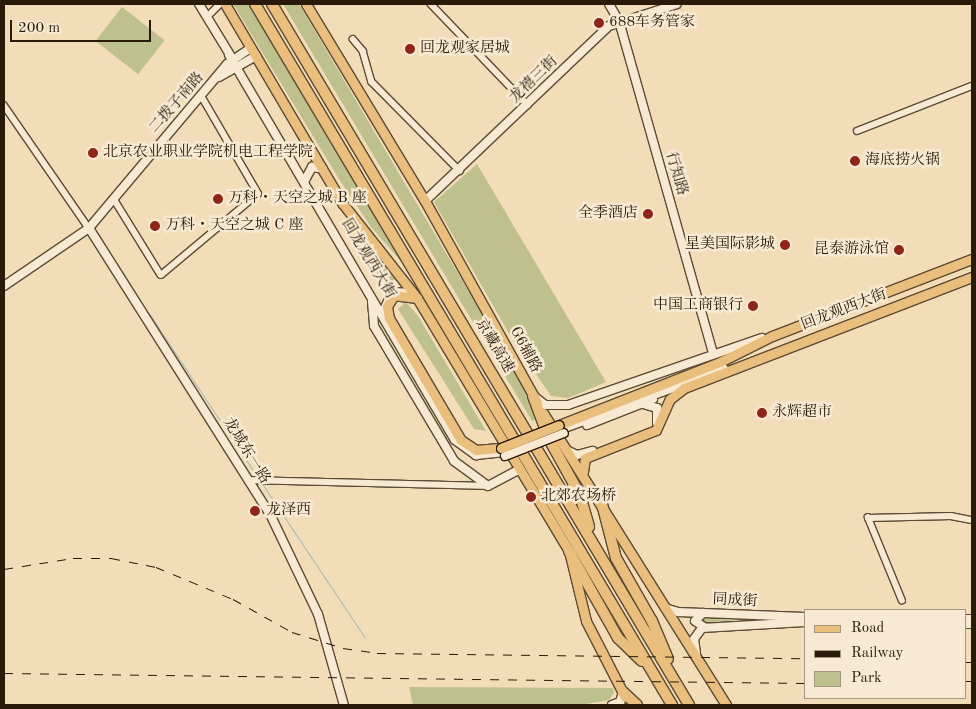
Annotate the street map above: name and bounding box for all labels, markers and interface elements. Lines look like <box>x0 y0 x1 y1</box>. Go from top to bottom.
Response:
scale bar <box>12 10 154 42</box>
place label: 688车务管家 <box>609 14 695 32</box>
marker: 688车务管家 <box>593 17 605 29</box>
text: 200 m <box>18 21 60 36</box>
place label: 回龙观家居城 <box>420 40 510 58</box>
marker: 回龙观家居城 <box>404 43 416 55</box>
street label: 龙禧三街 <box>506 53 562 107</box>
street label: 二拨子南路 <box>146 69 208 137</box>
place label: 北京农业职业学院机电工程学院 <box>103 144 313 162</box>
marker: 北京农业职业学院机电工程学院 <box>87 147 99 159</box>
street label: 行知路 <box>661 150 691 198</box>
place label: 海底捞火锅 <box>865 152 940 170</box>
marker: 海底捞火锅 <box>849 155 861 167</box>
place label: 万科・天空之城 B 座 <box>228 190 367 208</box>
marker: 万科・天空之城 B 座 <box>212 193 224 205</box>
place label: 全季酒店 <box>578 205 638 223</box>
marker: 全季酒店 <box>642 208 654 220</box>
street label: 回龙观西大街 <box>337 216 399 302</box>
place label: 万科・天空之城 C 座 <box>165 217 303 235</box>
marker: 万科・天空之城 C 座 <box>149 220 161 232</box>
place label: 星美国际影城 <box>685 236 775 254</box>
marker: 星美国际影城 <box>779 239 791 251</box>
place label: 昆泰游泳馆 <box>814 241 889 259</box>
marker: 昆泰游泳馆 <box>893 244 905 256</box>
street label: 回龙观西大街 <box>799 285 889 335</box>
place label: 中国工商银行 <box>653 297 743 315</box>
marker: 中国工商银行 <box>747 300 759 312</box>
street label: 京藏高速 <box>471 316 517 376</box>
street label: G6辅路 <box>505 324 545 376</box>
place label: 永辉超市 <box>772 404 832 422</box>
marker: 永辉超市 <box>756 407 768 419</box>
street label: 龙域东一路 <box>218 414 274 488</box>
place label: 北郊农场桥 <box>541 488 616 506</box>
marker: 北郊农场桥 <box>525 491 537 503</box>
place label: 龙泽西 <box>266 502 311 520</box>
marker: 龙泽西 <box>248 504 262 518</box>
street label: 同成街 <box>712 591 758 611</box>
legend <box>804 609 966 699</box>
text: Road <box>851 621 884 636</box>
text: Railway <box>851 646 904 661</box>
text: Park <box>851 671 882 686</box>

